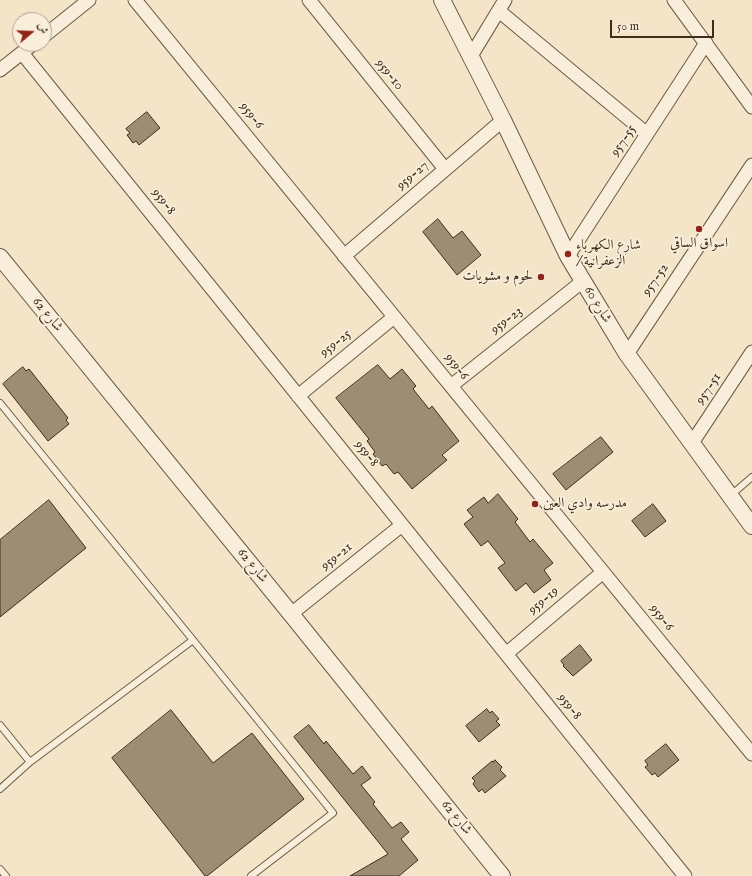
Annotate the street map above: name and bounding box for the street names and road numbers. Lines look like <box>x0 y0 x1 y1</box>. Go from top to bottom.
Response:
street label: 959-10 <box>371 56 407 94</box>
street label: 959-6 <box>235 99 267 133</box>
street label: 957-55 <box>608 122 640 160</box>
street label: 959-27 <box>394 158 432 194</box>
street label: 959-8 <box>147 185 179 219</box>
street label: 957-52 <box>639 260 673 300</box>
street label: شارع 60 <box>579 283 615 327</box>
street label: شارع 62 <box>28 294 66 336</box>
street label: 959-23 <box>488 303 526 339</box>
street label: 959-25 <box>317 326 355 362</box>
street label: 959-6 <box>440 350 472 384</box>
street label: 957-51 <box>692 370 726 408</box>
street label: 959-8 <box>350 437 382 471</box>
street label: 959-21 <box>318 539 356 575</box>
street label: شارع 62 <box>233 545 271 587</box>
street label: 959-19 <box>525 583 563 619</box>
street label: 959-6 <box>645 601 677 635</box>
street label: 959-8 <box>553 690 585 724</box>
street label: شارع 62 <box>437 797 475 839</box>

